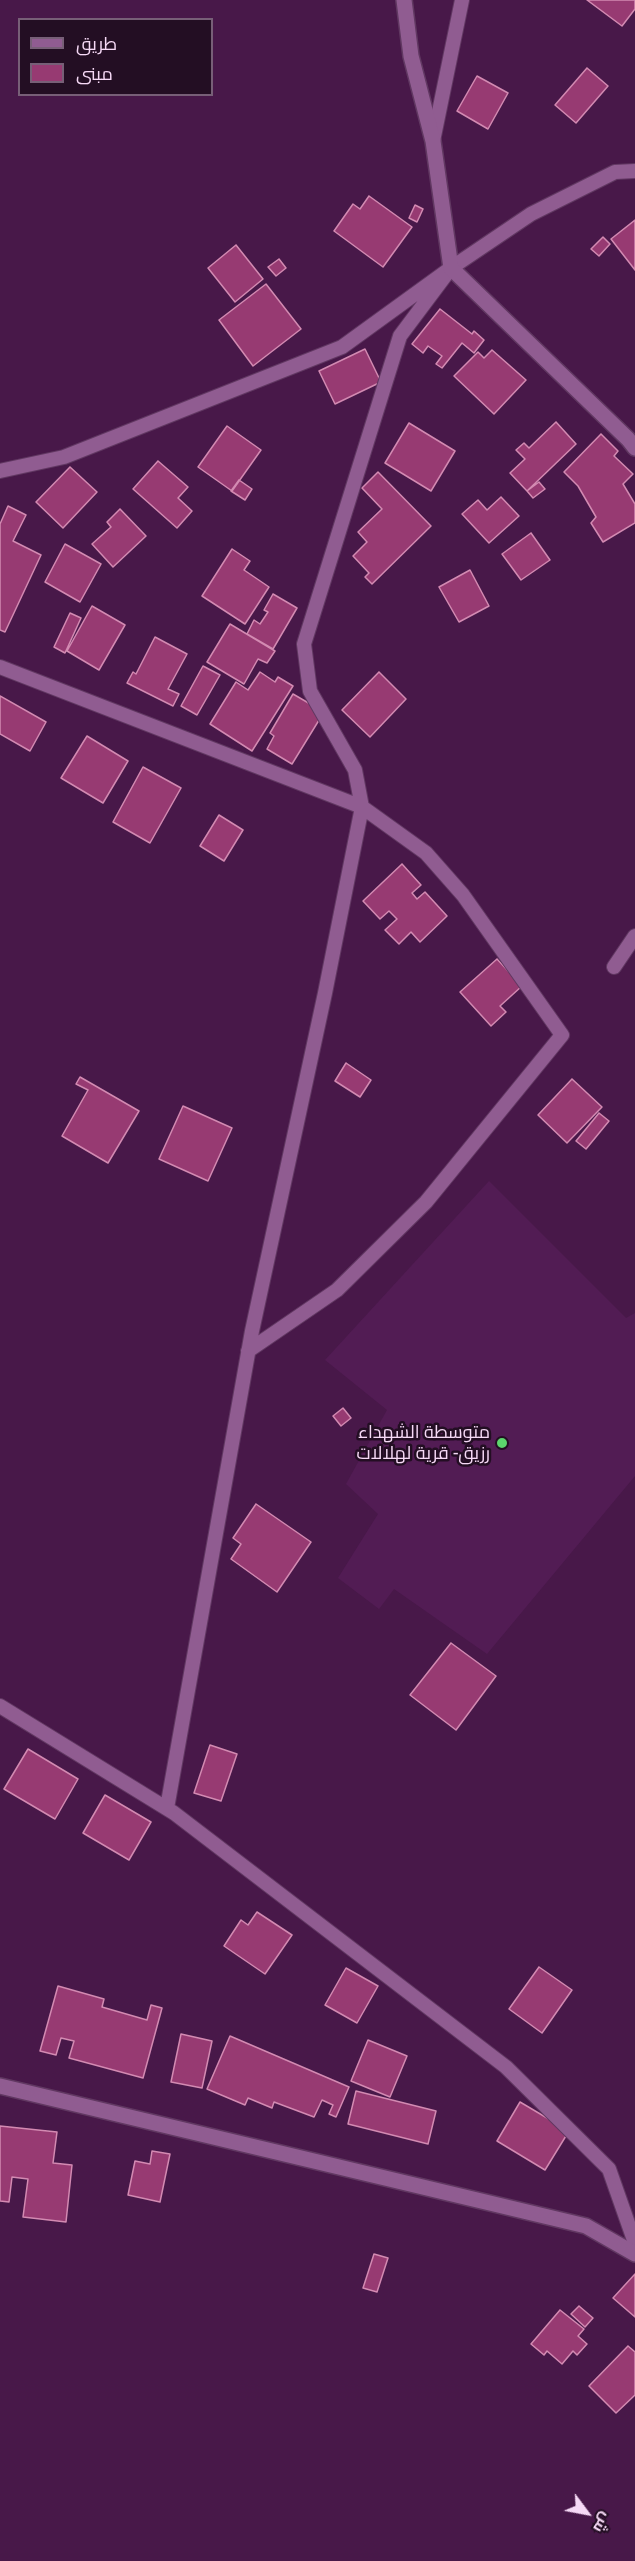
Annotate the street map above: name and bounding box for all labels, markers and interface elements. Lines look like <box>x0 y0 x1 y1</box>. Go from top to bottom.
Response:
legend <box>18 18 213 96</box>
text: طريق <box>76 33 117 54</box>
text: مبنى <box>76 63 113 84</box>
place label: متوسطة الشهداء رزيق- قرية لهلالات <box>357 1422 490 1464</box>
marker: متوسطة الشهداء رزيق- قرية لهلالات <box>495 1436 509 1450</box>
north arrow <box>557 2483 617 2543</box>
text: ش <box>589 2509 616 2537</box>

